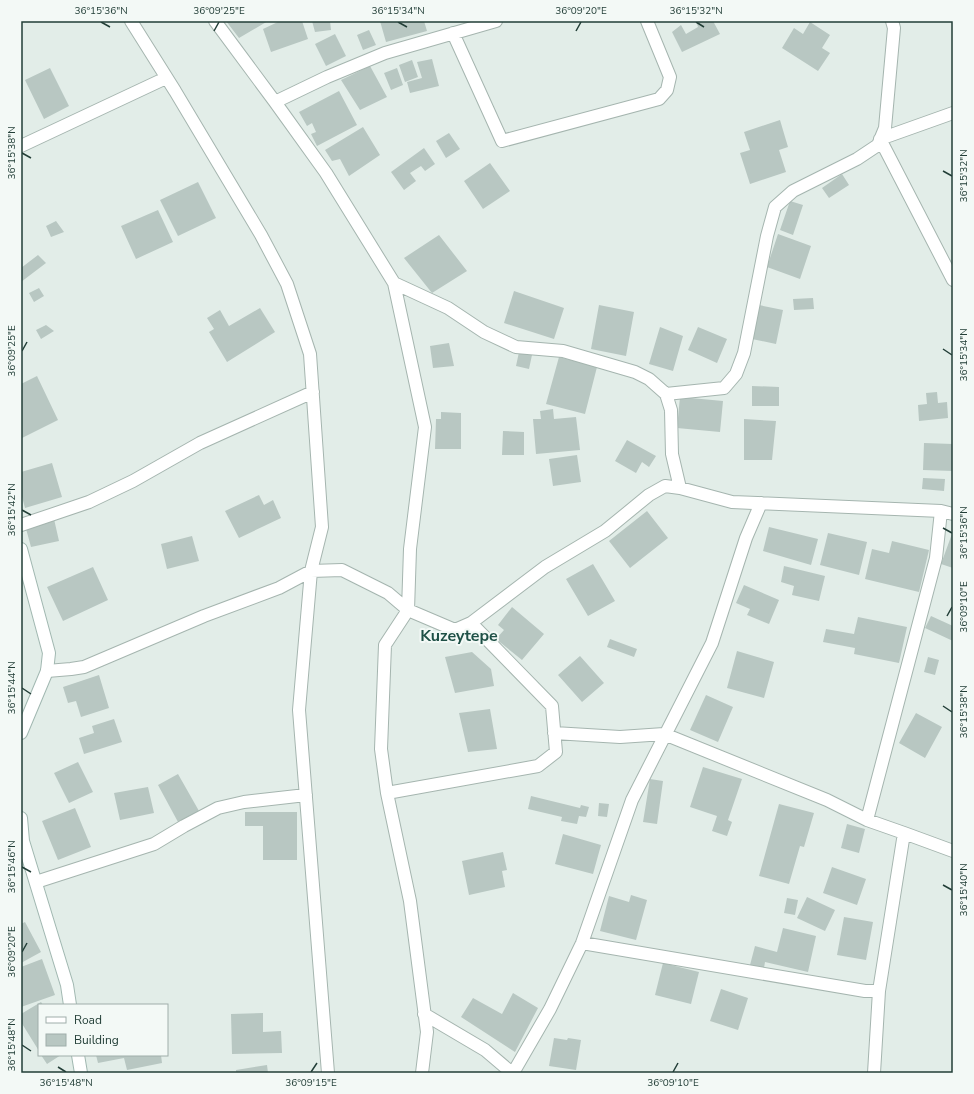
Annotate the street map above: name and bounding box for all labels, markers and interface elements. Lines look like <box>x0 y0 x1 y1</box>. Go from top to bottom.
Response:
text: 36°15'36"N <box>74 4 128 18</box>
text: 36°09'25"E <box>193 4 245 18</box>
text: 36°15'34"N <box>371 4 425 18</box>
text: 36°09'20"E <box>555 4 607 18</box>
text: 36°15'32"N <box>669 4 723 18</box>
text: 36°15'38"N <box>5 126 19 180</box>
text: 36°15'32"N <box>957 149 971 203</box>
text: 36°09'25"E <box>5 325 19 377</box>
text: 36°15'34"N <box>957 328 971 382</box>
text: 36°15'42"N <box>5 483 19 537</box>
text: 36°15'36"N <box>957 506 971 560</box>
text: 36°09'10"E <box>957 581 971 633</box>
district label: Kuzeytepe <box>420 625 498 647</box>
text: 36°15'44"N <box>5 661 19 715</box>
text: 36°15'38"N <box>957 685 971 739</box>
text: 36°15'46"N <box>5 840 19 894</box>
text: 36°15'40"N <box>957 863 971 917</box>
text: 36°09'20"E <box>5 926 19 978</box>
legend <box>38 1004 168 1056</box>
text: Road <box>74 1012 102 1028</box>
text: 36°15'48"N <box>5 1018 19 1072</box>
text: Building <box>74 1032 119 1048</box>
text: 36°15'48"N <box>39 1076 93 1090</box>
text: 36°09'15"E <box>285 1076 337 1090</box>
text: 36°09'10"E <box>647 1076 699 1090</box>

